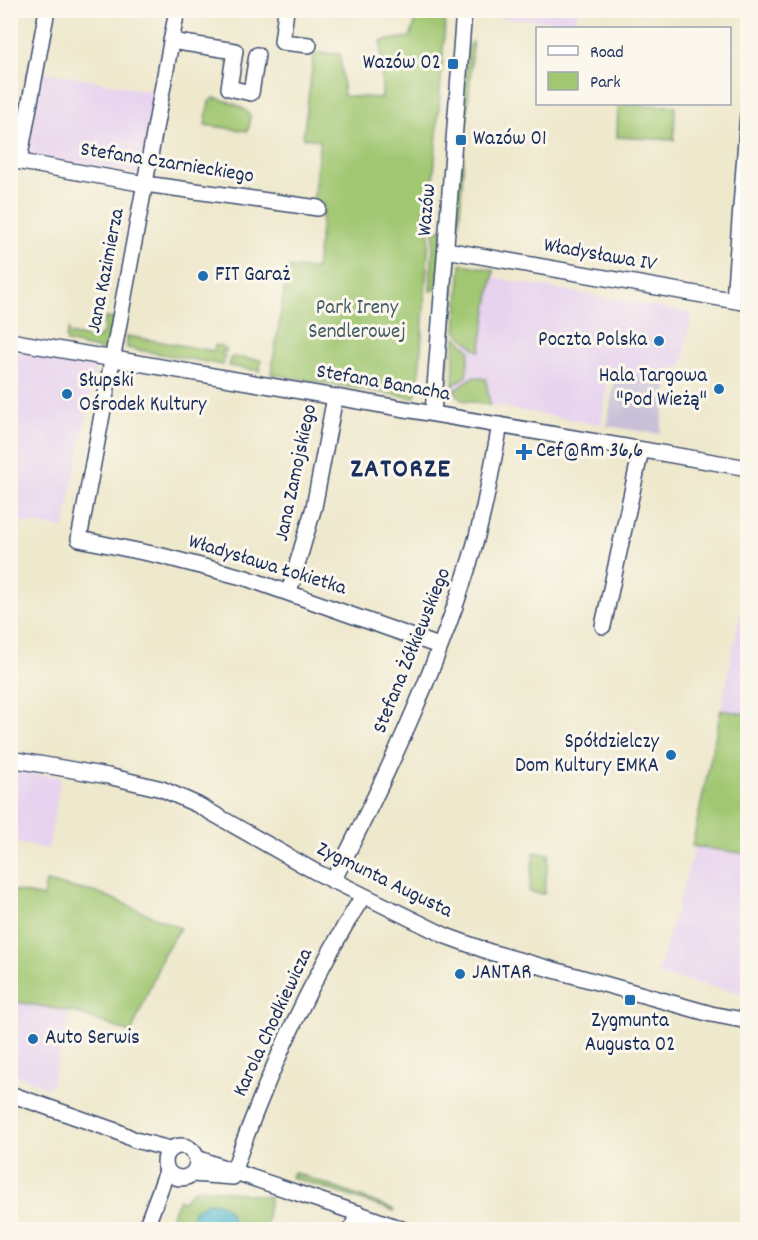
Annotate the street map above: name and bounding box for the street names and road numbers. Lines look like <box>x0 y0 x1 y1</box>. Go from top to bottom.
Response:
street label: Stefana Czarnieckiego <box>78 135 256 193</box>
street label: Wazów <box>411 182 445 238</box>
street label: Jana Kazimierza <box>80 205 134 336</box>
street label: Władysława IV <box>541 231 659 281</box>
street label: Stefana Banacha <box>314 357 453 411</box>
street label: Jana Zamojskiego <box>268 402 326 544</box>
street label: Władysława Łokietka <box>184 528 351 605</box>
street label: Stefana Żółkiewskiego <box>366 564 460 738</box>
street label: Zygmunta Augusta <box>311 835 458 927</box>
street label: Karola Chodkiewicza <box>226 943 322 1102</box>

